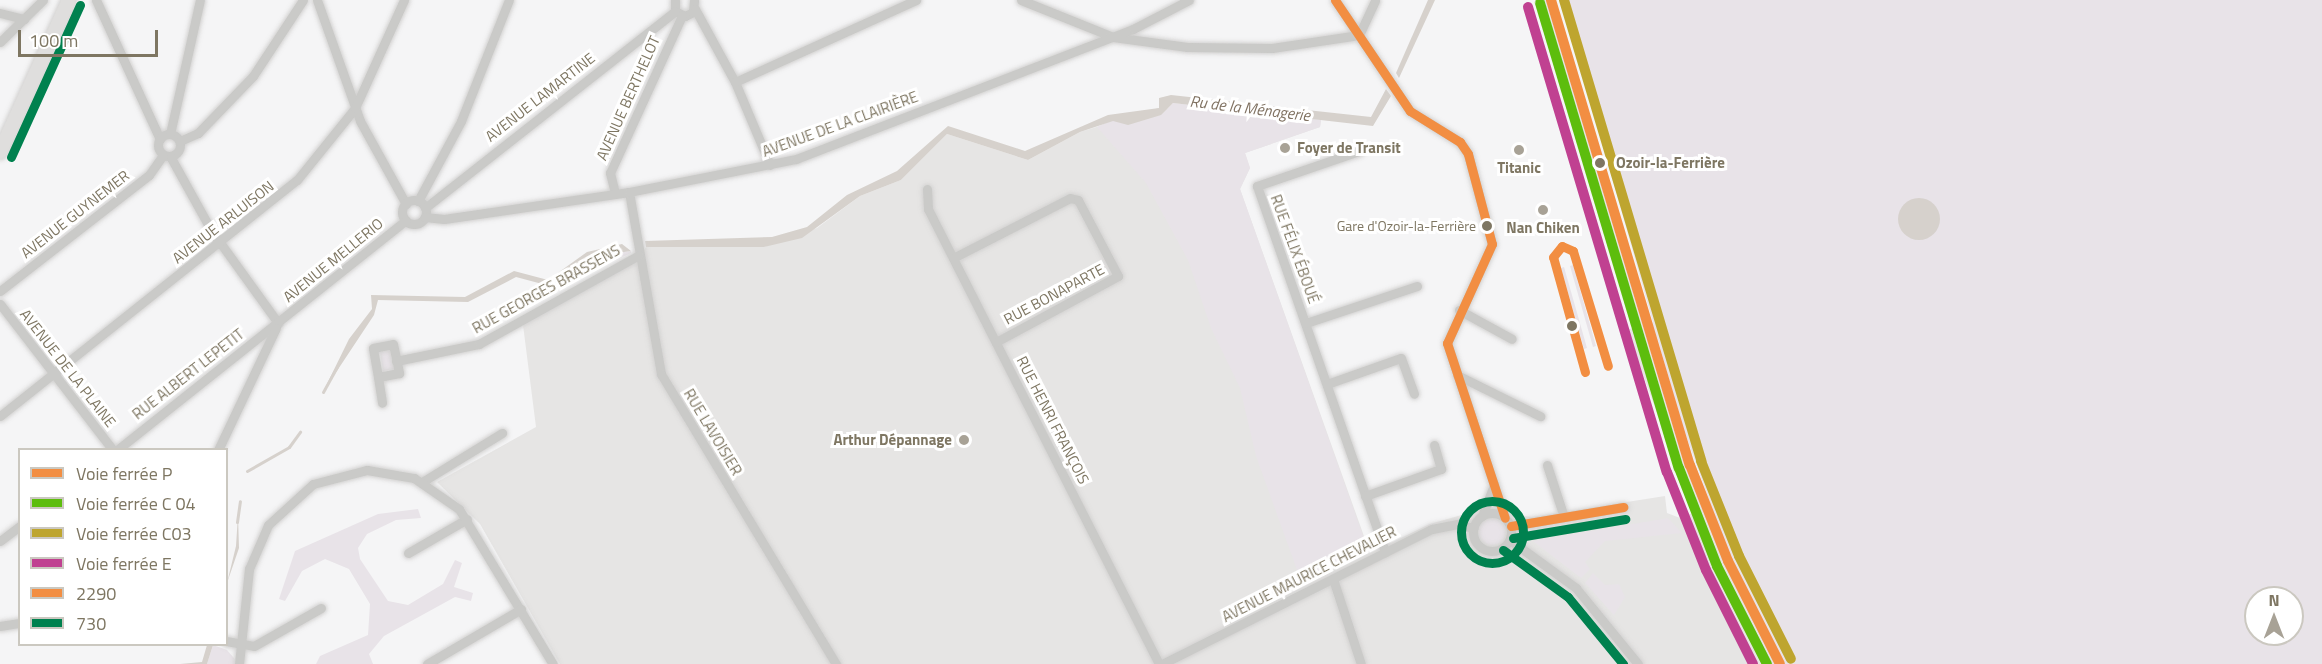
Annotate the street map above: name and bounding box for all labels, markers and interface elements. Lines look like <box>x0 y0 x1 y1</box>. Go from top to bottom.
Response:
scale bar <box>21 18 160 56</box>
text: 100 m <box>29 27 78 54</box>
street label: AVENUE BERTHELOT <box>592 33 664 163</box>
street label: AVENUE LAMARTINE <box>482 49 598 145</box>
street label: AVENUE DE LA CLAIRIÈRE <box>760 87 920 161</box>
water label: Ru de la Ménagerie <box>1189 91 1311 125</box>
place label: Foyer de Transit <box>1297 139 1401 157</box>
marker: Foyer de Transit <box>1278 141 1292 155</box>
marker: Titanic <box>1512 143 1526 157</box>
marker: Ozoir-la-Ferrière <box>1589 152 1611 174</box>
place label: Ozoir-la-Ferrière <box>1616 154 1725 172</box>
place label: Titanic <box>1497 159 1541 177</box>
street label: AVENUE GUYNEMER <box>17 166 133 262</box>
street label: AVENUE ARLUISON <box>169 177 277 267</box>
street label: RUE FÉLIX ÉBOUÉ <box>1267 192 1323 306</box>
marker: Nan Chiken <box>1536 203 1550 217</box>
street label: AVENUE MELLERIO <box>279 214 387 306</box>
place label: Gare d'Ozoir-la-Ferrière <box>1337 218 1476 234</box>
place label: Nan Chiken <box>1506 219 1580 237</box>
marker: Gare d'Ozoir-la-Ferrière <box>1481 220 1493 232</box>
street label: RUE GEORGES BRASSENS <box>469 241 623 337</box>
street label: RUE BONAPARTE <box>1001 260 1107 328</box>
street label: AVENUE DE LA PLAINE <box>16 305 120 431</box>
unlabelled marker <box>1566 320 1578 332</box>
street label: RUE ALBERT LEPETIT <box>129 325 247 423</box>
street label: RUE HENRI FRANÇOIS <box>1013 353 1093 487</box>
street label: RUE LAVOISIER <box>680 385 746 479</box>
place label: Arthur Dépannage <box>834 431 952 449</box>
marker: Arthur Dépannage <box>957 433 971 447</box>
legend <box>18 448 228 646</box>
text: Voie ferrée P <box>76 460 172 487</box>
text: Voie ferrée C 04 <box>76 490 196 517</box>
text: Voie ferrée C03 <box>76 520 192 547</box>
street label: AVENUE MAURICE CHEVALIER <box>1219 522 1399 626</box>
text: Voie ferrée E <box>76 550 172 577</box>
text: 2290 <box>76 580 116 607</box>
north arrow <box>2244 586 2304 646</box>
text: N <box>2268 588 2280 612</box>
text: 730 <box>76 610 106 637</box>

